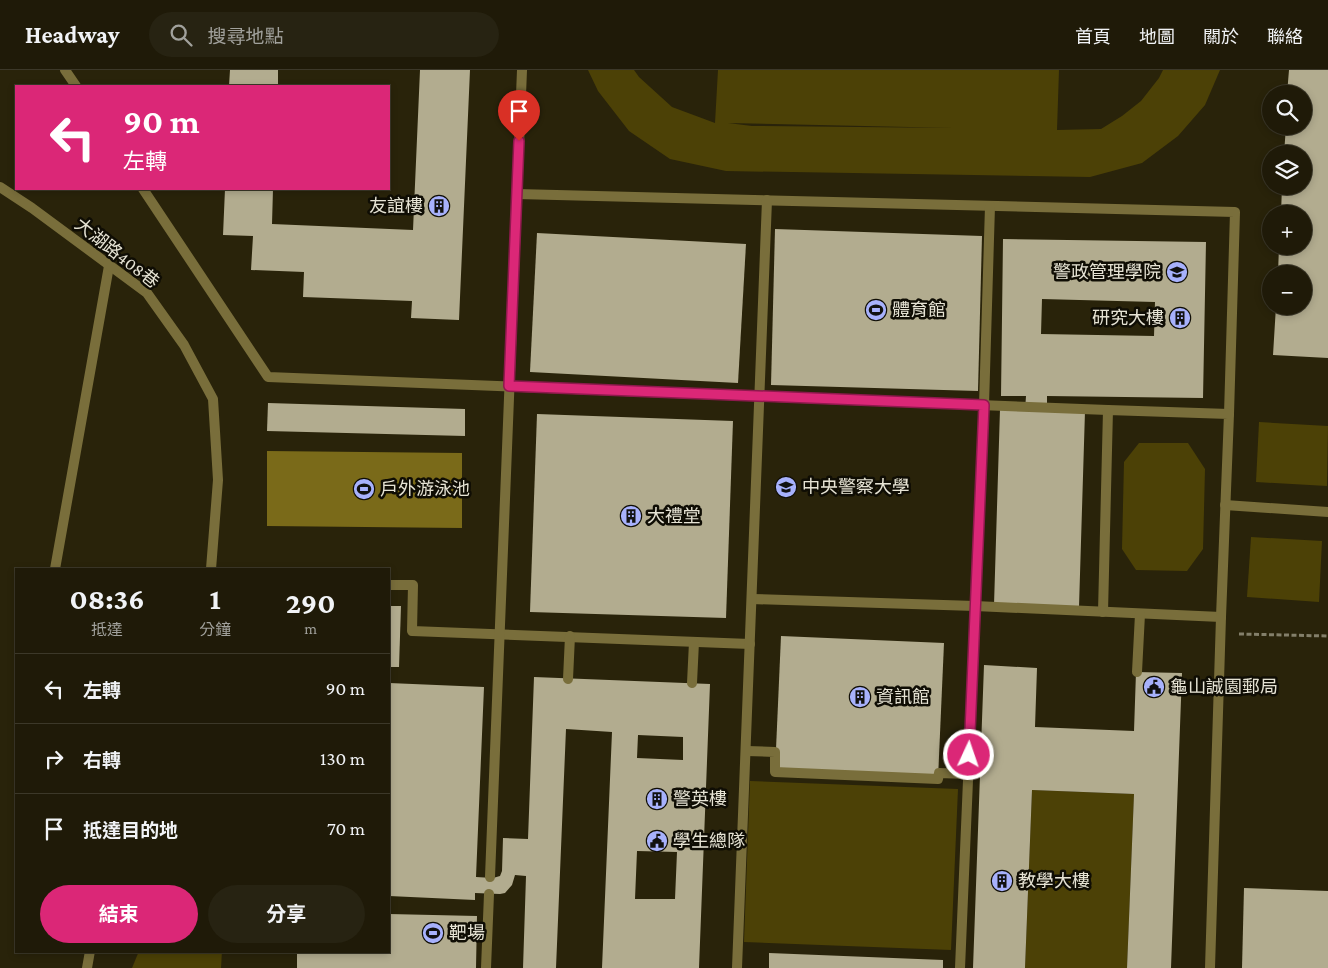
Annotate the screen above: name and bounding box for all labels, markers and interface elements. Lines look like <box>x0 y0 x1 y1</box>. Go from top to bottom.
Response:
search box <box>149 12 499 57</box>
text: Headway <box>25 21 119 48</box>
icon: search <box>167 21 195 49</box>
text: 搜尋地點 <box>207 26 284 47</box>
text: 首頁 <box>1075 27 1111 47</box>
text: 地圖 <box>1139 27 1175 47</box>
text: 關於 <box>1203 27 1239 47</box>
text: 聯絡 <box>1267 27 1303 47</box>
map controls <box>1262 85 1312 315</box>
button: search <box>1262 85 1312 135</box>
pin <box>498 90 540 141</box>
icon: arrive <box>505 97 533 125</box>
text: 90 m <box>123 102 200 141</box>
icon: left <box>40 105 105 170</box>
button: layers <box>1262 145 1312 195</box>
text: 左轉 <box>123 149 167 174</box>
building icon: 友誼樓 <box>427 194 451 218</box>
place label: 友誼樓 <box>369 196 423 216</box>
button: + <box>1262 205 1312 255</box>
street label: 大湖路408巷 <box>71 214 163 292</box>
school or university icon: 警政管理學院 <box>1165 260 1189 284</box>
place label: 警政管理學院 <box>1053 262 1161 282</box>
button: − <box>1262 265 1312 315</box>
sports icon: 體育館 <box>864 298 888 322</box>
place label: 體育館 <box>892 300 946 320</box>
building icon: 研究大樓 <box>1168 306 1192 330</box>
place label: 研究大樓 <box>1092 308 1164 328</box>
school or university icon: 中央警察大學 <box>774 475 798 499</box>
sports icon: 戶外游泳池 <box>352 477 376 501</box>
place label: 中央警察大學 <box>802 477 910 497</box>
place label: 戶外游泳池 <box>380 479 470 499</box>
building icon: 大禮堂 <box>619 504 643 528</box>
place label: 大禮堂 <box>647 506 701 526</box>
text: 08:36 <box>70 582 145 615</box>
text: 1 <box>210 582 221 615</box>
text: 290 <box>286 586 335 619</box>
text: m <box>304 620 317 637</box>
text: 抵達 <box>91 621 123 638</box>
text: 分鐘 <box>199 621 231 638</box>
icon: left <box>40 675 68 703</box>
public building icon: 龜山誠園郵局 <box>1142 675 1166 699</box>
place label: 龜山誠園郵局 <box>1170 677 1278 697</box>
text: 90 m <box>326 678 365 699</box>
text: 左轉 <box>83 680 121 701</box>
building icon: 資訊館 <box>848 685 872 709</box>
place label: 資訊館 <box>876 687 930 707</box>
position arrow <box>942 728 994 780</box>
icon: right <box>40 745 68 773</box>
text: 130 m <box>320 748 365 769</box>
text: 右轉 <box>83 750 121 771</box>
building icon: 警英樓 <box>645 787 669 811</box>
place label: 警英樓 <box>673 789 727 809</box>
icon: arrive <box>40 815 68 843</box>
text: 70 m <box>327 818 365 839</box>
text: 抵達目的地 <box>83 820 178 841</box>
public building icon: 學生總隊 <box>645 829 669 853</box>
place label: 學生總隊 <box>673 831 745 851</box>
building icon: 教學大樓 <box>990 869 1014 893</box>
place label: 教學大樓 <box>1018 871 1090 891</box>
button: 結束 <box>40 885 198 943</box>
button: 分享 <box>208 885 365 943</box>
sports icon: 靶場 <box>421 921 445 945</box>
place label: 靶場 <box>449 923 485 943</box>

